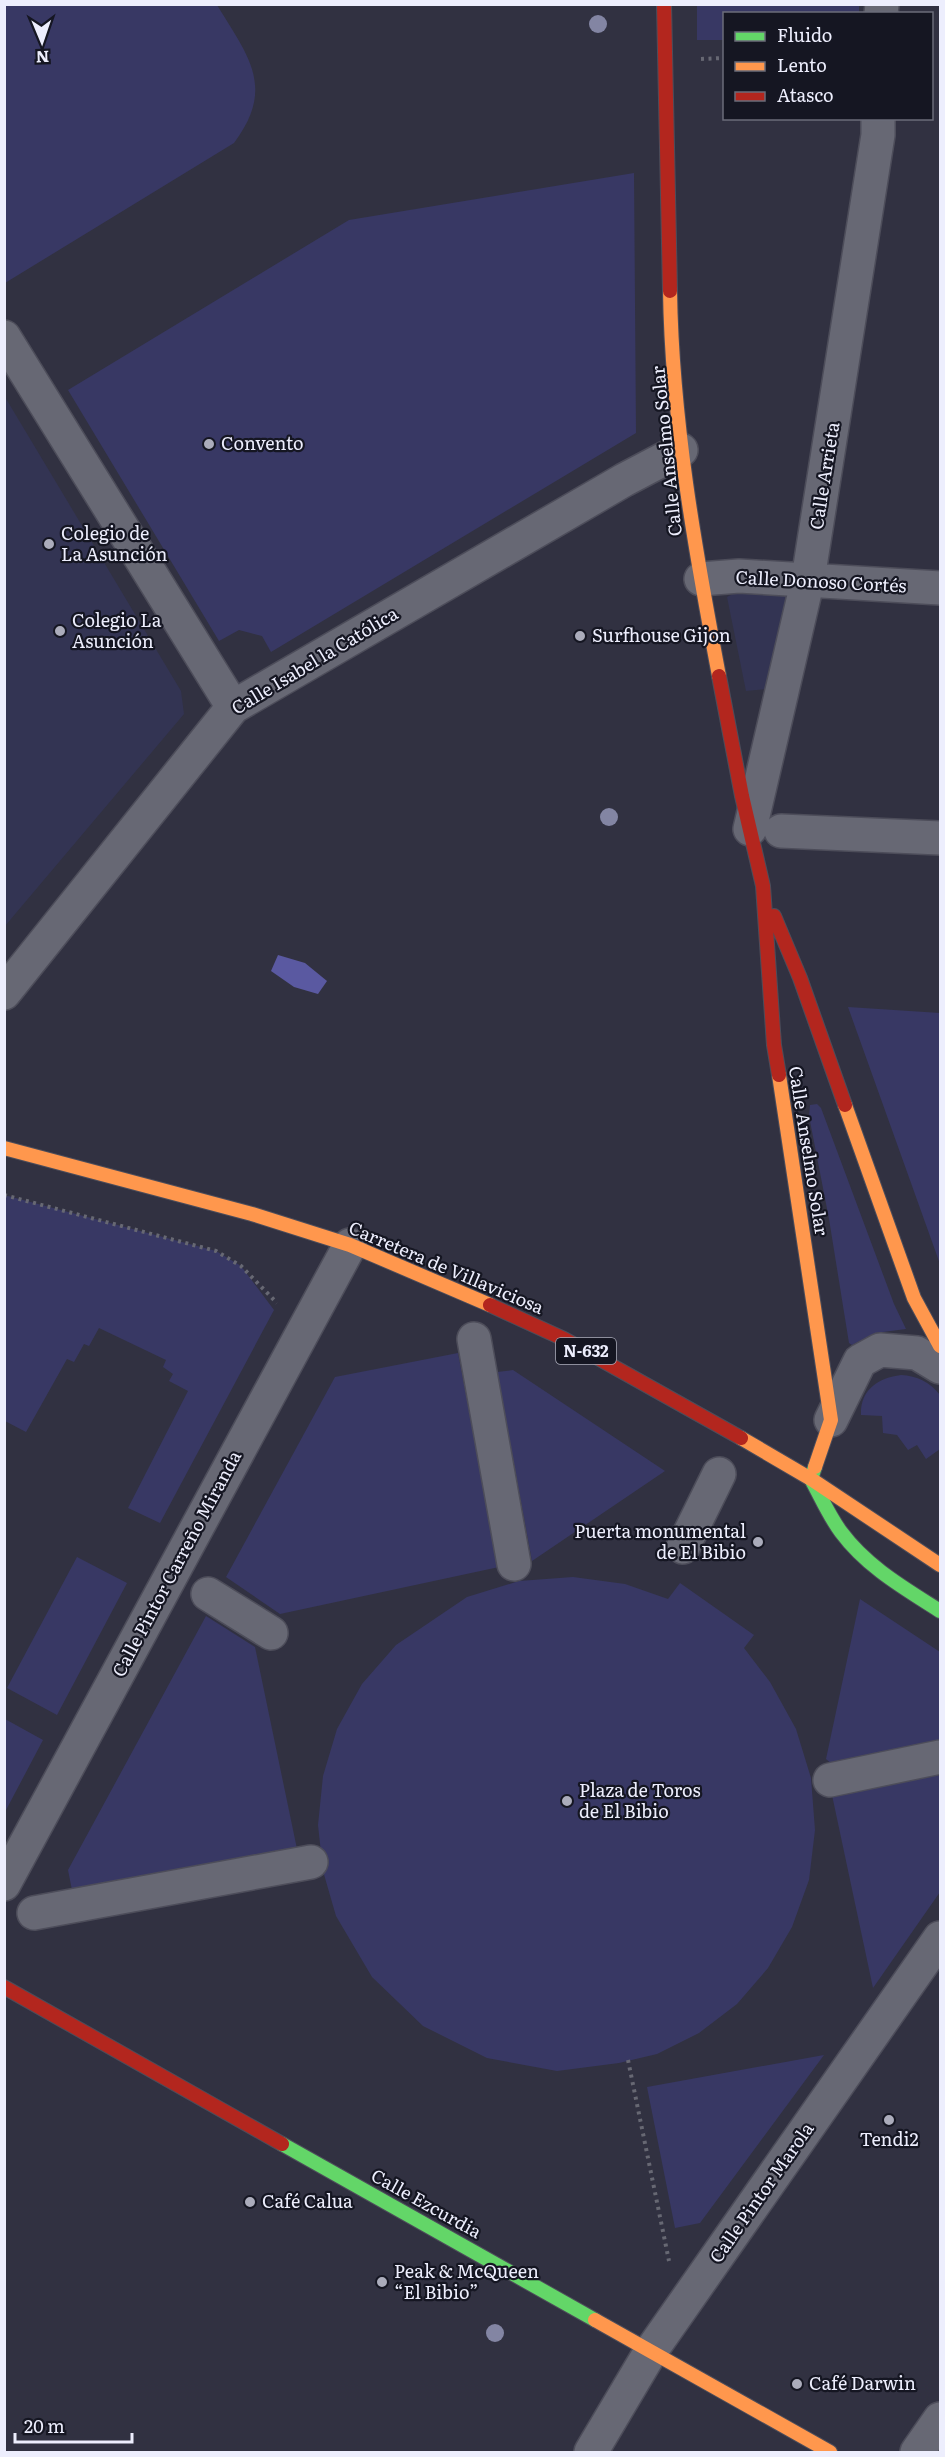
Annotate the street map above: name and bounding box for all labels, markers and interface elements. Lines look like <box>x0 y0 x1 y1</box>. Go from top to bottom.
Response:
north arrow <box>12 12 72 72</box>
legend <box>723 12 933 120</box>
text: Fluido <box>777 21 832 48</box>
text: N <box>35 46 50 70</box>
text: Lento <box>777 51 827 78</box>
text: Atasco <box>777 81 834 108</box>
street label: Calle Anselmo Solar <box>643 364 688 538</box>
street label: Calle Arrieta <box>802 420 845 532</box>
place label: Convento <box>221 429 304 456</box>
marker: Convento <box>202 437 216 451</box>
place label: Colegio de La Asunción <box>61 519 168 567</box>
marker: Colegio de La Asunción <box>42 537 56 551</box>
street label: Calle Donoso Cortés <box>735 563 907 598</box>
street label: Calle Isabel la Católica <box>226 599 403 720</box>
place label: Colegio La Asunción <box>72 606 162 654</box>
place label: Surfhouse Gijon <box>592 621 731 648</box>
marker: Colegio La Asunción <box>53 624 67 638</box>
marker: Surfhouse Gijon <box>573 629 587 643</box>
street label: Calle Anselmo Solar <box>783 1064 836 1238</box>
street label: Carretera de Villaviciosa <box>345 1213 549 1320</box>
road number: N-632 <box>556 1338 616 1364</box>
street label: Calle Pintor Carreño Miranda <box>104 1445 247 1681</box>
place label: Puerta monumental de El Bibio <box>574 1517 746 1565</box>
marker: Puerta monumental de El Bibio <box>751 1535 765 1549</box>
place label: Plaza de Toros de El Bibio <box>579 1776 701 1824</box>
marker: Plaza de Toros de El Bibio <box>560 1794 574 1808</box>
marker: Tendi2 <box>882 2113 896 2127</box>
street label: Calle Pintor Marola <box>702 2116 820 2268</box>
place label: Tendi2 <box>859 2125 919 2152</box>
street label: Calle Ezcurdia <box>367 2161 487 2244</box>
place label: Café Calua <box>262 2187 353 2214</box>
marker: Café Calua <box>243 2195 257 2209</box>
place label: Peak & McQueen “El Bibio” <box>394 2257 539 2305</box>
marker: Peak & McQueen “El Bibio” <box>375 2275 389 2289</box>
place label: Café Darwin <box>809 2369 916 2396</box>
marker: Café Darwin <box>790 2377 804 2391</box>
scale bar <box>15 2406 132 2444</box>
text: 20 m <box>24 2412 65 2439</box>

